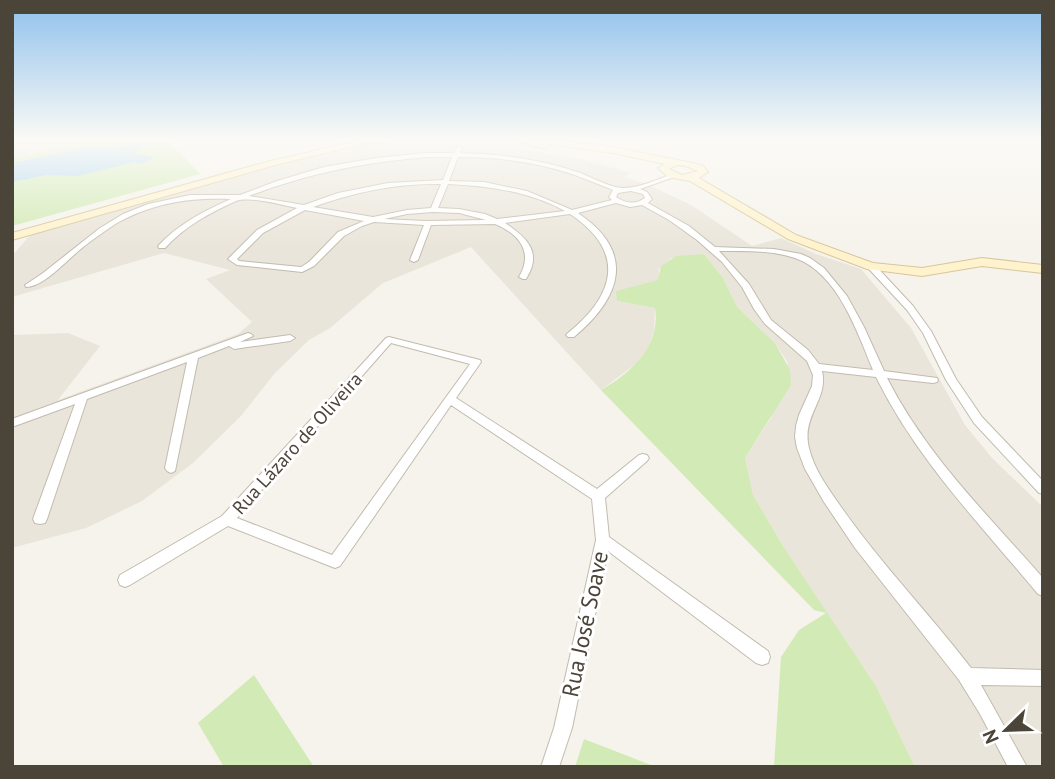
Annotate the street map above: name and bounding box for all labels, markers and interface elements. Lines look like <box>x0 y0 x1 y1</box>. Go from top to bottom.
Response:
street label: Rua Lázaro de Oliveira <box>227 367 367 519</box>
street label: Rua José Soave <box>555 548 614 699</box>
north arrow <box>971 695 1041 765</box>
text: N <box>977 726 1004 747</box>

